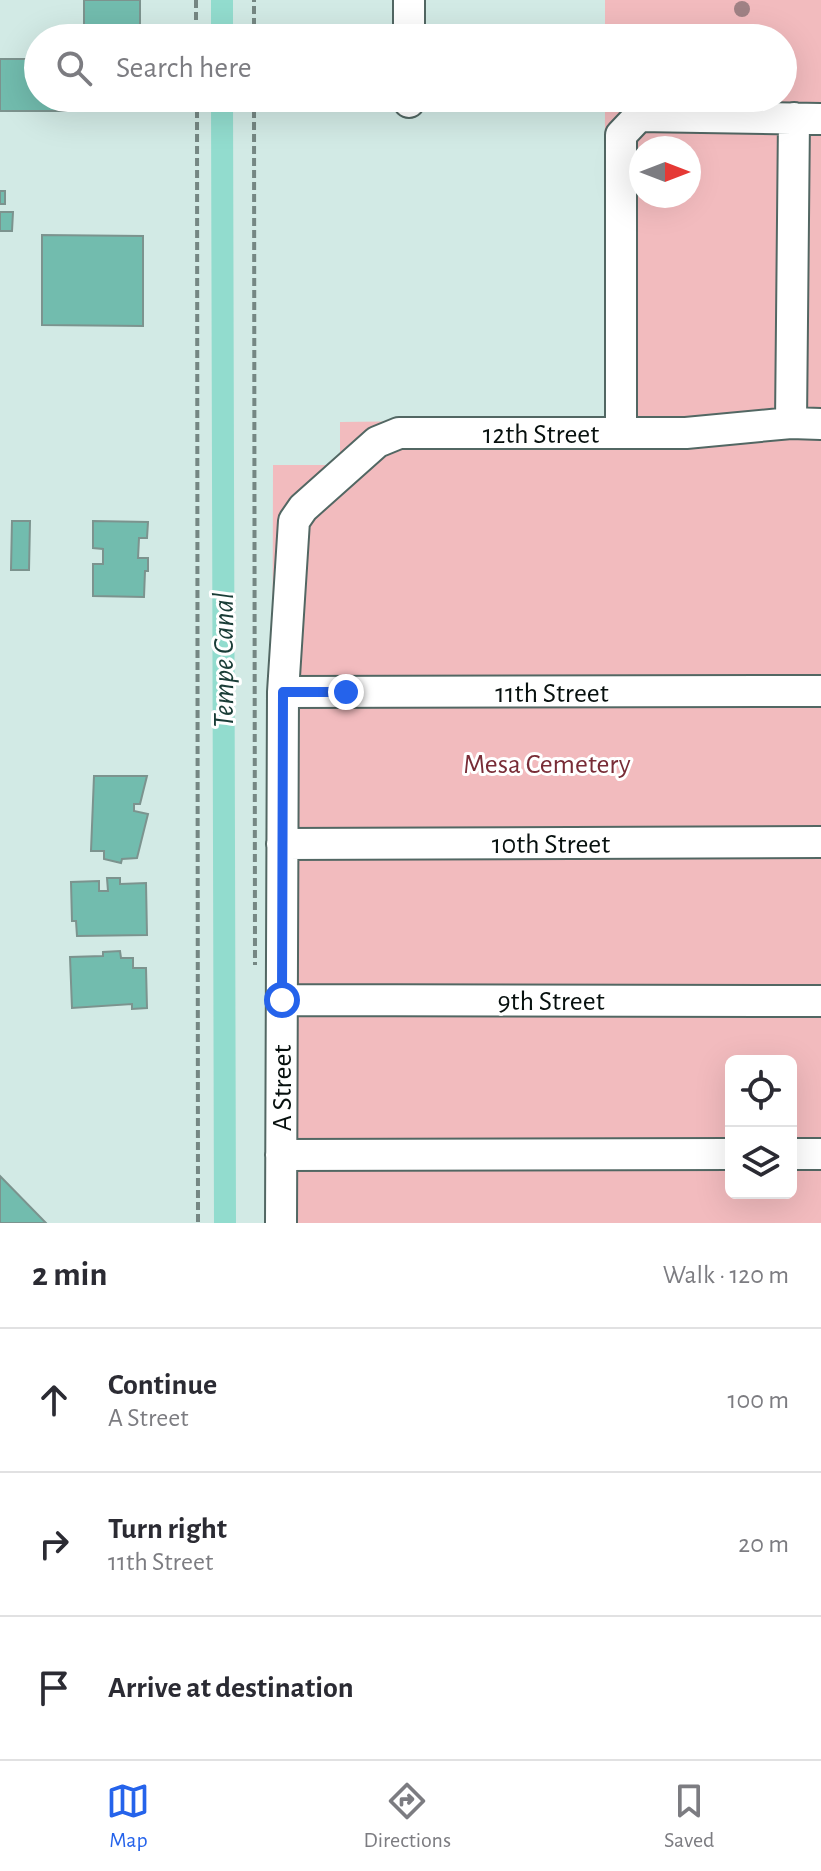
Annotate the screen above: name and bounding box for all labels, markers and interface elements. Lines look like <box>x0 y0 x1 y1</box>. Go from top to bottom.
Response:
search box <box>24 24 797 112</box>
icon: search <box>52 46 96 90</box>
text: Search here <box>116 53 252 83</box>
north arrow <box>629 136 701 208</box>
street label: 12th Street <box>483 421 599 449</box>
water label: Tempe Canal <box>209 592 239 728</box>
route end <box>328 674 364 710</box>
street label: 11th Street <box>495 680 609 708</box>
park label: Mesa Cemetery <box>463 751 631 779</box>
street label: 10th Street <box>492 831 610 859</box>
route start <box>264 982 300 1018</box>
street label: 9th Street <box>497 988 605 1016</box>
street label: A Street <box>269 1045 297 1131</box>
map controls <box>725 1055 797 1199</box>
button: locate <box>725 1055 797 1127</box>
button: layers <box>725 1127 797 1199</box>
text: 2 min <box>32 1258 107 1292</box>
text: Walk · 120 m <box>663 1262 789 1288</box>
text: Continue <box>108 1370 217 1400</box>
icon: ahead <box>32 1378 76 1422</box>
text: 100 m <box>728 1387 789 1413</box>
text: A Street <box>108 1405 189 1431</box>
text: Turn right <box>108 1514 227 1544</box>
icon: right <box>32 1522 76 1566</box>
text: 20 m <box>738 1531 789 1557</box>
text: 11th Street <box>108 1549 213 1575</box>
icon: arrive <box>32 1666 76 1710</box>
text: Arrive at destination <box>108 1673 354 1703</box>
tab: Map <box>106 1779 150 1853</box>
tab: Directions <box>363 1779 451 1853</box>
tab: Saved <box>664 1779 714 1853</box>

